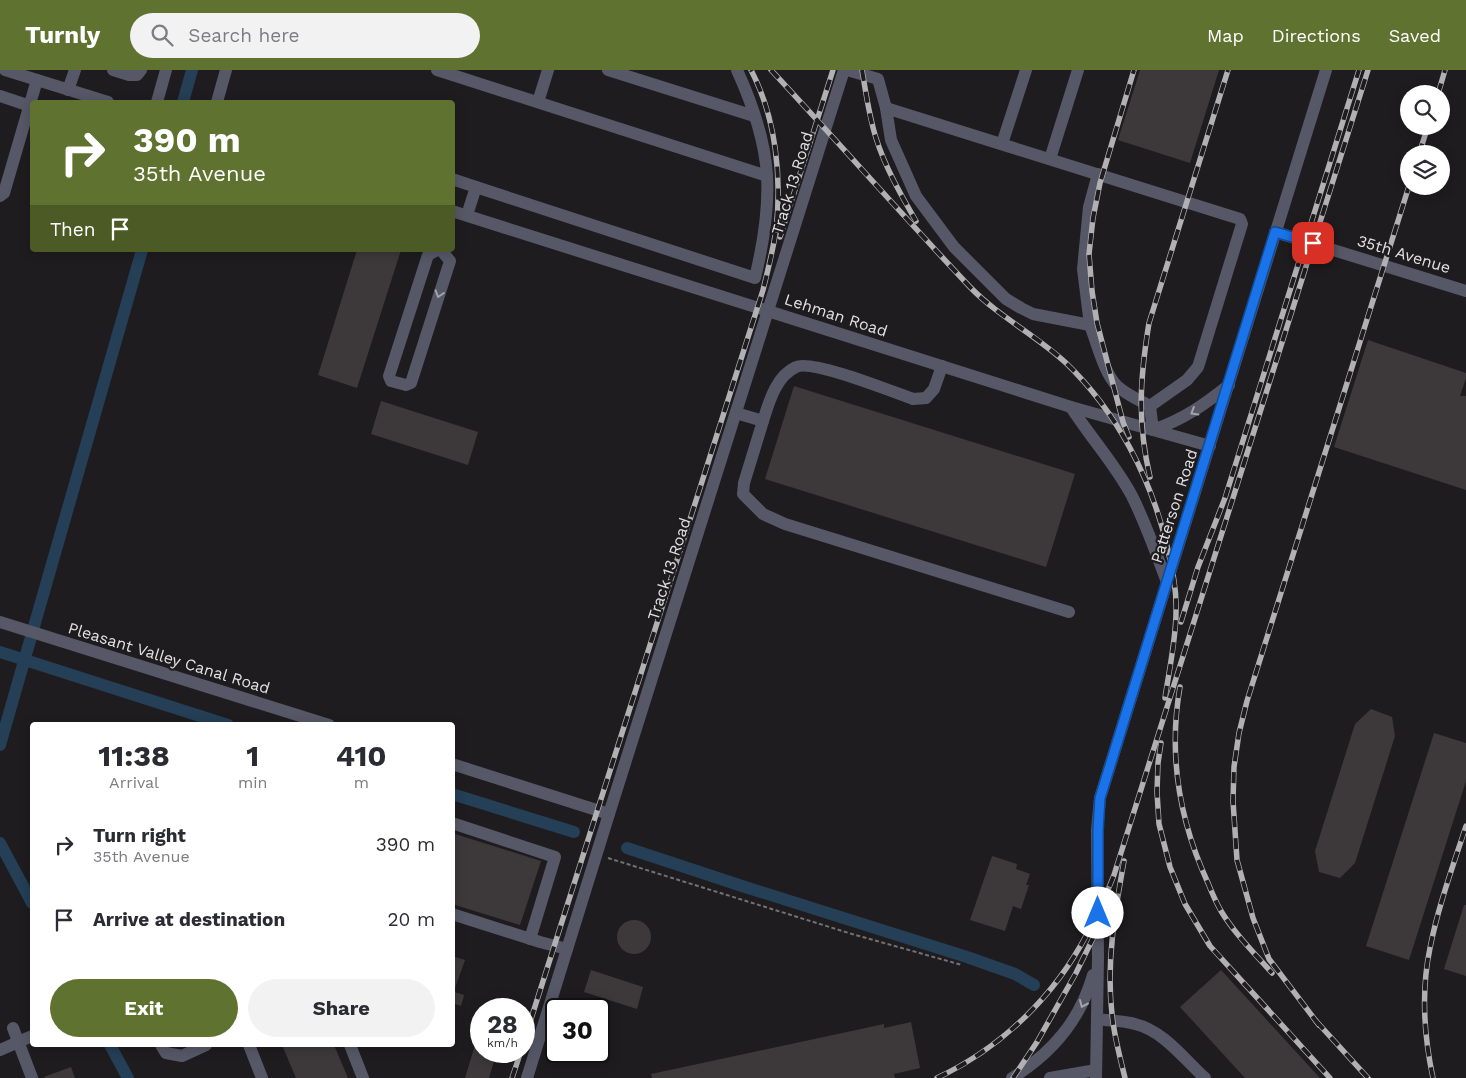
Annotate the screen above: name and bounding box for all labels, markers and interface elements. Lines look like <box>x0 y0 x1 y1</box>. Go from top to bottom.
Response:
search box <box>130 13 480 58</box>
text: Turnly <box>25 21 100 49</box>
icon: search <box>148 21 176 49</box>
text: Search here <box>188 24 300 47</box>
text: Map <box>1207 25 1244 46</box>
text: Directions <box>1272 25 1361 46</box>
text: Saved <box>1389 25 1441 46</box>
map controls <box>1400 85 1450 195</box>
button: search <box>1400 85 1450 135</box>
text: 390 m <box>133 119 241 161</box>
icon: right <box>50 120 115 185</box>
street label: Track 13 Road <box>767 129 817 237</box>
button: layers <box>1400 145 1450 195</box>
text: 35th Avenue <box>133 161 266 186</box>
icon: arrive <box>106 215 134 243</box>
text: Then <box>50 218 96 241</box>
pin <box>1292 222 1334 264</box>
icon: arrive <box>1299 229 1327 257</box>
street label: 35th Avenue <box>1355 231 1453 277</box>
one-way arrow <box>435 289 445 298</box>
street label: Lehman Road <box>782 289 890 341</box>
one-way arrow <box>1190 405 1199 415</box>
street label: Patterson Road <box>1147 447 1201 565</box>
street label: Track 13 Road <box>643 515 695 623</box>
street label: Pleasant Valley Canal Road <box>66 618 272 698</box>
text: 11:38 <box>98 738 170 773</box>
text: 1 <box>246 738 259 773</box>
text: 410 <box>336 738 387 773</box>
text: Arrival <box>109 773 159 792</box>
text: min <box>238 773 268 792</box>
text: m <box>354 773 369 792</box>
text: Turn right <box>93 824 186 847</box>
icon: right <box>50 831 78 859</box>
text: 390 m <box>376 833 435 856</box>
text: 35th Avenue <box>93 847 190 866</box>
position arrow <box>1071 886 1123 938</box>
icon: arrive <box>50 906 78 934</box>
text: Arrive at destination <box>93 908 285 931</box>
text: 20 m <box>388 908 435 931</box>
button: Exit <box>50 979 238 1037</box>
button: Share <box>248 979 435 1037</box>
speed limit sign: 30 <box>545 998 610 1063</box>
one-way arrow <box>1078 999 1089 1008</box>
text: 28 <box>487 1010 518 1039</box>
text: km/h <box>487 1036 518 1050</box>

